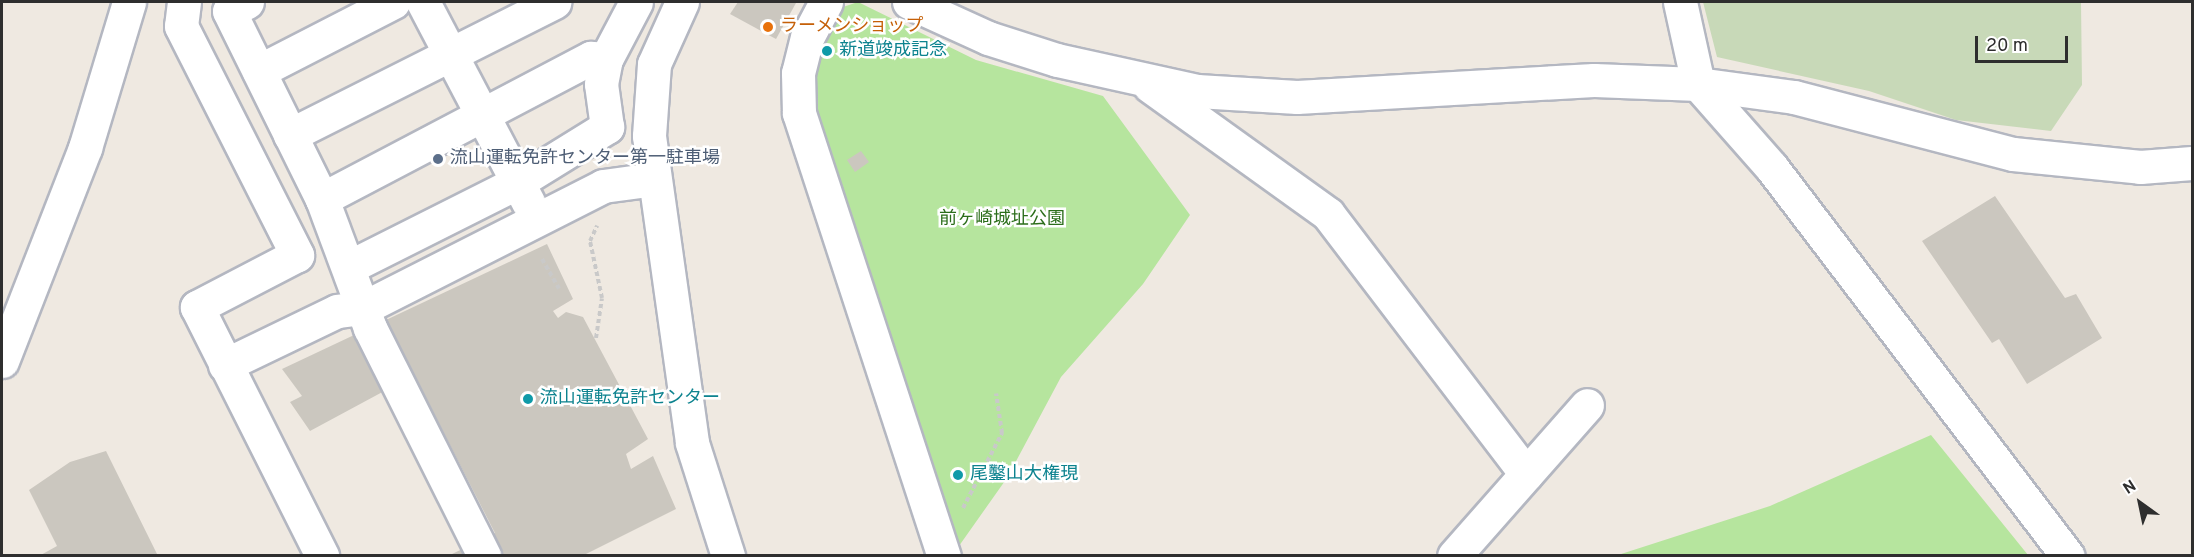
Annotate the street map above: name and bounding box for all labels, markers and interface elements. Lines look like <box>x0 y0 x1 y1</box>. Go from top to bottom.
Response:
place label: ラーメンショップ <box>780 16 924 38</box>
marker: ラーメンショップ <box>761 20 775 34</box>
scale bar <box>1978 24 2071 62</box>
text: 20 m <box>1986 35 2028 58</box>
place label: 新道竣成記念 <box>839 40 947 62</box>
marker: 新道竣成記念 <box>820 44 834 58</box>
place label: 流山運転免許センター第一駐車場 <box>450 148 720 170</box>
marker: 流山運転免許センター第一駐車場 <box>431 152 445 166</box>
park label: 前ヶ崎城址公園 <box>939 209 1065 231</box>
place label: 流山運転免許センター <box>540 388 720 410</box>
marker: 流山運転免許センター <box>521 392 535 406</box>
place label: 尾鑿山大権現 <box>970 464 1078 486</box>
marker: 尾鑿山大権現 <box>951 468 965 482</box>
north arrow <box>2110 473 2170 533</box>
text: N <box>2120 476 2140 499</box>

